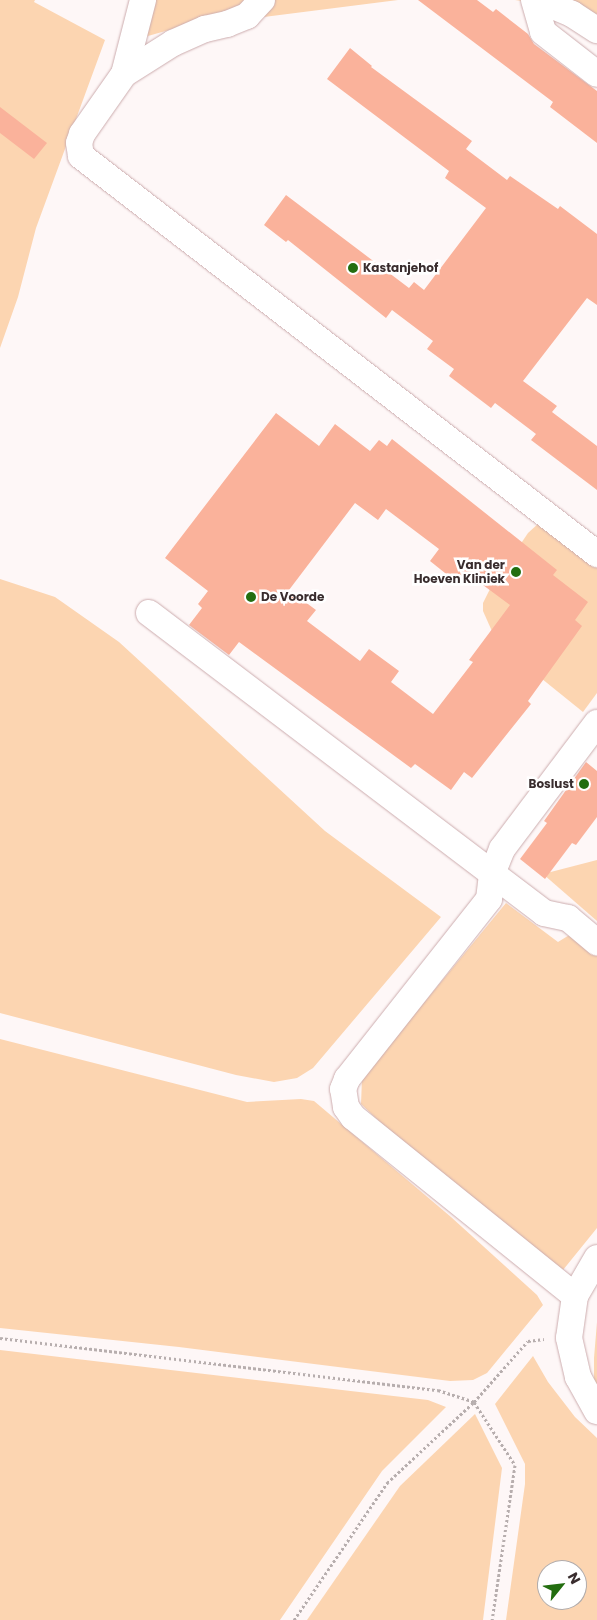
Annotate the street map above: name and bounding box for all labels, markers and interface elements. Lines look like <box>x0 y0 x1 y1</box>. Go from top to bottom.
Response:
place label: Kastanjehof <box>363 261 438 275</box>
marker: Kastanjehof <box>347 262 359 274</box>
place label: Van der Hoeven Kliniek <box>414 558 505 586</box>
marker: Van der Hoeven Kliniek <box>509 565 523 579</box>
place label: De Voorde <box>261 590 324 604</box>
marker: De Voorde <box>245 591 257 603</box>
place label: Boslust <box>529 777 574 791</box>
marker: Boslust <box>578 778 590 790</box>
north arrow <box>537 1560 587 1610</box>
text: N <box>563 1569 586 1588</box>

